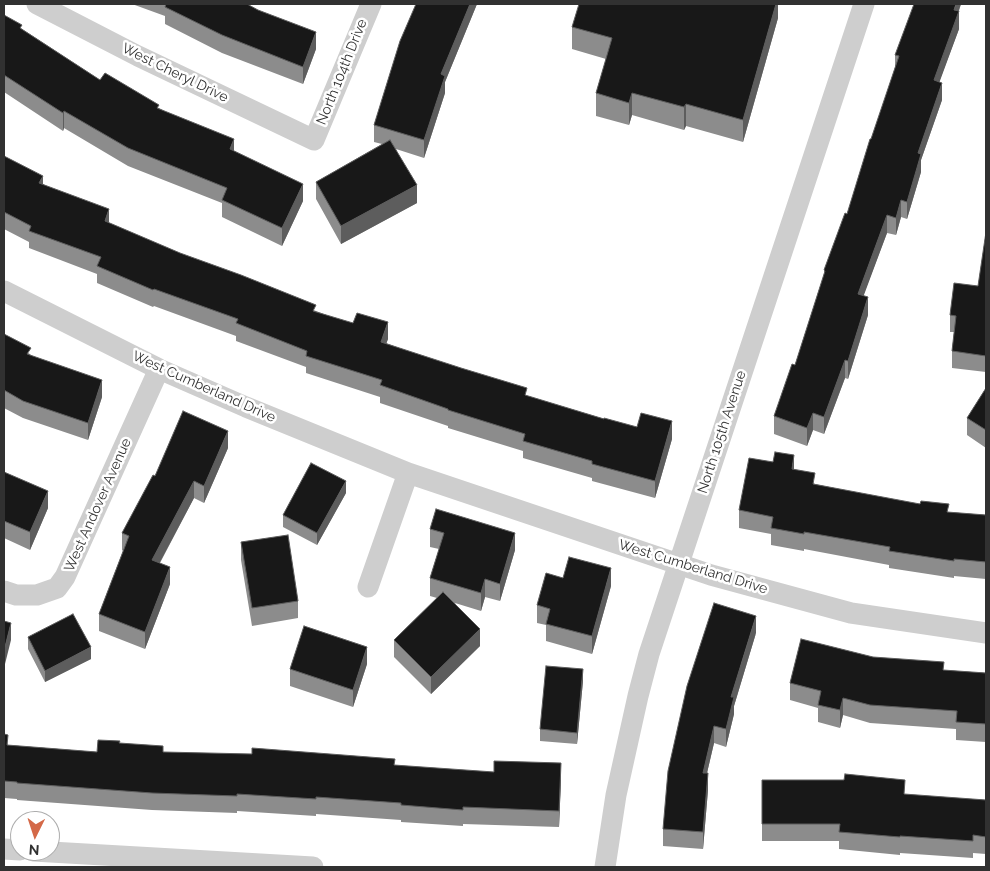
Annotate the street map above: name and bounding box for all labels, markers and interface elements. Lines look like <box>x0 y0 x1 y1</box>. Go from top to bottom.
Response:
street label: North 104th Drive <box>313 17 371 127</box>
street label: West Cheryl Drive <box>119 40 231 106</box>
street label: West Cumberland Drive <box>130 348 278 426</box>
street label: North 105th Avenue <box>694 368 750 496</box>
street label: West Andover Avenue <box>61 436 135 574</box>
street label: West Cumberland Drive <box>617 536 769 598</box>
north arrow <box>10 811 60 861</box>
text: N <box>28 842 40 858</box>

